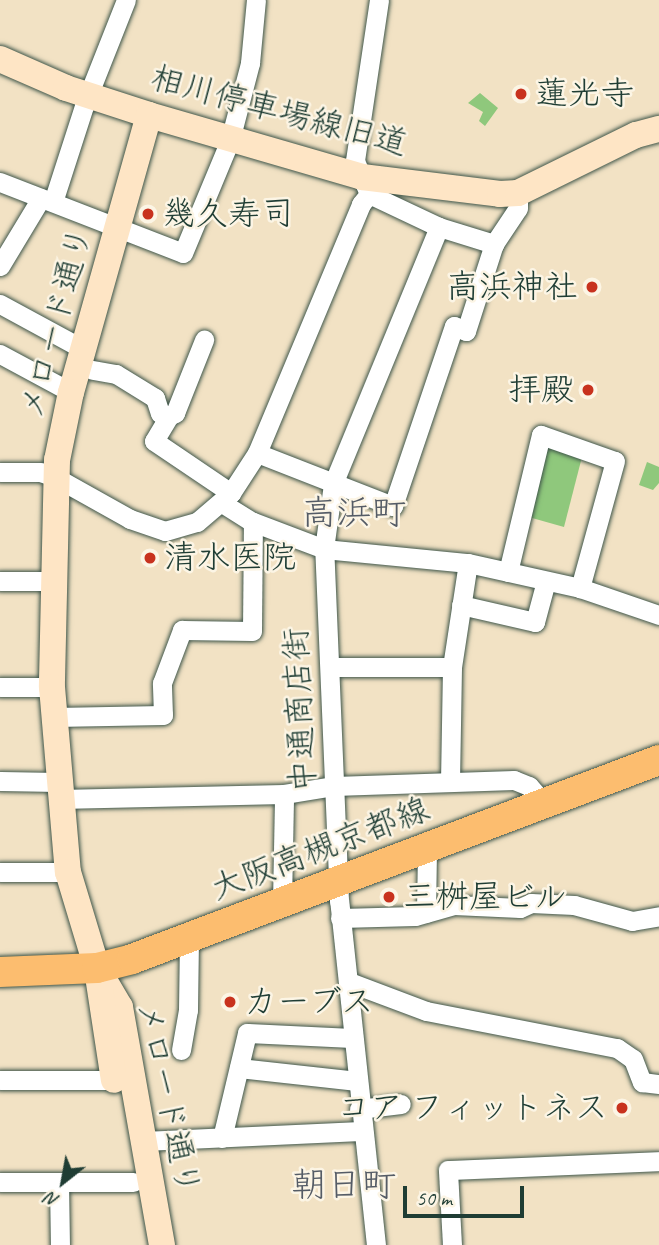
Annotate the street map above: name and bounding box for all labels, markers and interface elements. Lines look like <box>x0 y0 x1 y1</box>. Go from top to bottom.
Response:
street label: 相川停車場線旧道 <box>146 58 412 164</box>
place label: 蓮光寺 <box>535 74 634 114</box>
marker: 蓮光寺 <box>513 86 529 102</box>
place label: 幾久寿司 <box>162 194 294 234</box>
marker: 幾久寿司 <box>140 206 156 222</box>
street label: メロード通り <box>11 222 101 424</box>
place label: 高浜神社 <box>446 267 578 307</box>
marker: 高浜神社 <box>584 279 600 295</box>
place label: 拝殿 <box>508 370 574 410</box>
marker: 拝殿 <box>580 382 596 398</box>
district label: 高浜町 <box>302 492 406 534</box>
place label: 清水医院 <box>164 538 296 578</box>
marker: 清水医院 <box>142 550 158 566</box>
street label: 中通商店街 <box>276 627 324 793</box>
street label: 大阪高槻京都線 <box>205 789 435 909</box>
place label: 三桝屋ビル <box>403 877 568 917</box>
marker: 三桝屋ビル <box>381 889 397 905</box>
place label: カーブス <box>244 982 376 1022</box>
marker: カーブス <box>222 994 238 1010</box>
street label: メロード通り <box>128 997 208 1199</box>
place label: コア フィットネス <box>336 1088 608 1128</box>
marker: コア フィットネス <box>614 1100 630 1116</box>
north arrow <box>28 1147 98 1217</box>
district label: 朝日町 <box>292 1164 396 1206</box>
scale bar <box>407 1172 528 1216</box>
text: 50 m <box>416 1185 452 1211</box>
text: N <box>41 1187 63 1213</box>

